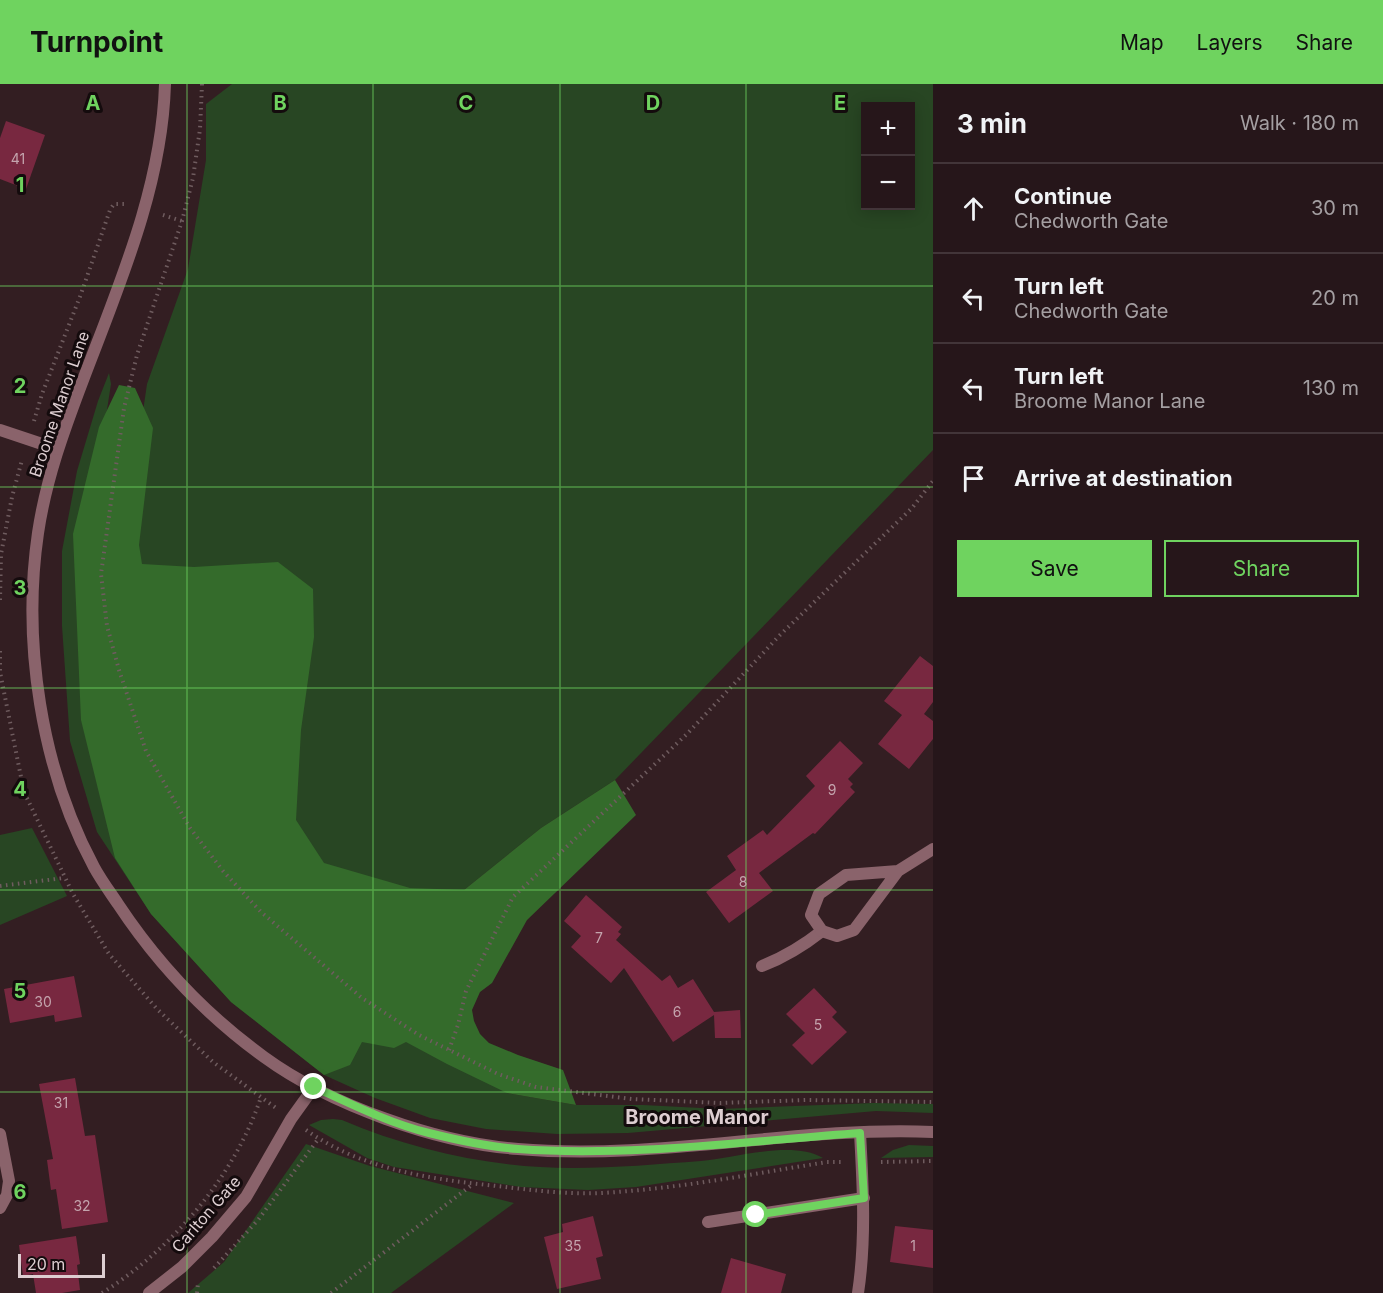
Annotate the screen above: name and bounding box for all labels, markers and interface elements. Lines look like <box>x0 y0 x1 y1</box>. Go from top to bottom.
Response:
text: Turnpoint <box>30 25 163 59</box>
text: Map <box>1120 30 1164 55</box>
text: Layers <box>1197 30 1263 55</box>
text: Share <box>1296 30 1353 55</box>
text: A <box>86 91 101 115</box>
text: B <box>273 91 287 115</box>
text: C <box>459 91 473 115</box>
text: D <box>646 91 660 115</box>
text: E <box>834 91 846 115</box>
map controls <box>861 102 915 210</box>
button: + <box>861 102 915 156</box>
text: 3 min <box>957 108 1027 139</box>
text: Walk · 180 m <box>1240 111 1359 135</box>
house number: 41 <box>11 150 25 167</box>
button: − <box>861 156 915 210</box>
text: 1 <box>16 173 24 197</box>
text: Continue <box>1014 183 1112 209</box>
icon: ahead <box>957 192 990 225</box>
text: 30 m <box>1311 196 1359 220</box>
text: Chedworth Gate <box>1014 209 1168 233</box>
text: Turn left <box>1014 273 1104 299</box>
icon: left <box>957 282 990 315</box>
text: 20 m <box>1311 286 1359 310</box>
text: Chedworth Gate <box>1014 299 1168 323</box>
street label: Broome Manor Lane <box>25 328 93 480</box>
text: Turn left <box>1014 363 1104 389</box>
icon: left <box>957 372 990 405</box>
text: 2 <box>14 374 26 398</box>
text: 130 m <box>1303 376 1359 400</box>
text: Broome Manor Lane <box>1014 389 1205 413</box>
icon: arrive <box>957 462 990 495</box>
text: Arrive at destination <box>1014 465 1233 491</box>
button: Save <box>957 540 1152 597</box>
button: Share <box>1164 540 1359 597</box>
text: 3 <box>14 576 26 600</box>
text: 4 <box>13 777 27 801</box>
house number: 9 <box>828 781 836 798</box>
house number: 8 <box>739 873 747 890</box>
house number: 7 <box>595 929 603 946</box>
text: 5 <box>14 979 26 1003</box>
house number: 30 <box>34 993 52 1010</box>
house number: 6 <box>673 1003 681 1020</box>
house number: 5 <box>814 1016 822 1033</box>
route end <box>300 1073 326 1099</box>
house number: 31 <box>54 1094 68 1111</box>
district label: Broome Manor <box>625 1105 769 1129</box>
street label: Carlton Gate <box>167 1172 245 1256</box>
text: 6 <box>14 1180 27 1204</box>
house number: 32 <box>73 1197 91 1214</box>
route start <box>742 1201 768 1227</box>
house number: 35 <box>564 1237 582 1254</box>
house number: 1 <box>910 1237 916 1254</box>
scale bar <box>18 1251 105 1278</box>
text: 20 m <box>27 1254 65 1274</box>

